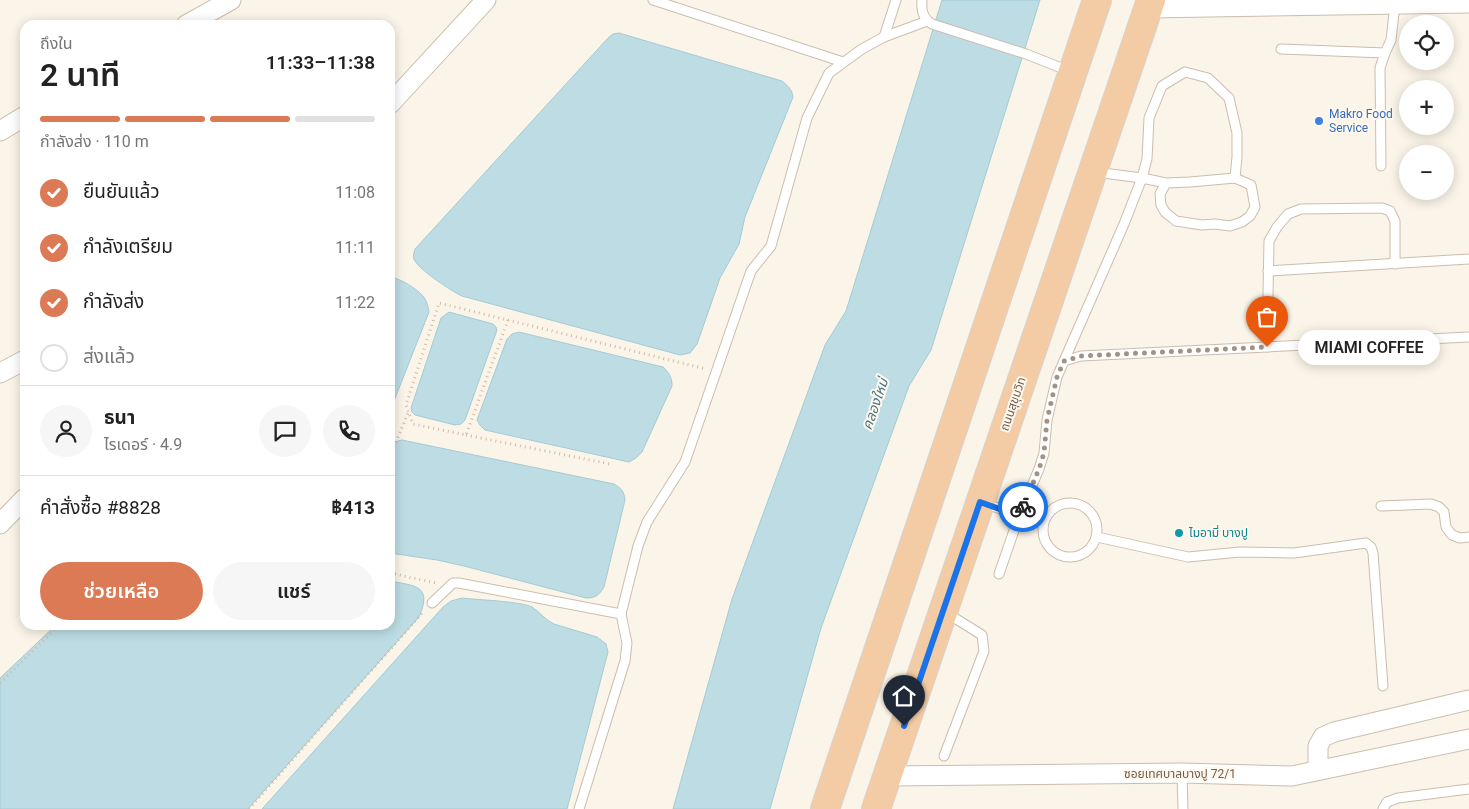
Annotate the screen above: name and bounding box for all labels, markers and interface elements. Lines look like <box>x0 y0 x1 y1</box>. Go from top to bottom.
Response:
map controls <box>1399 15 1454 200</box>
button: locate <box>1399 15 1454 70</box>
text: ถึงใน <box>40 34 73 53</box>
text: 11:33–11:38 <box>266 51 375 74</box>
text: 2 นาที <box>40 56 120 94</box>
button: + <box>1399 80 1454 135</box>
place label: Makro Food Service <box>1329 107 1393 135</box>
marker: Makro Food Service <box>1313 115 1325 127</box>
text: กำลังส่ง · 110 m <box>40 132 149 151</box>
button: − <box>1399 145 1454 200</box>
icon: check <box>40 179 68 207</box>
text: ยืนยันแล้ว <box>83 180 160 203</box>
text: 11:08 <box>335 183 375 202</box>
icon: check <box>40 234 68 262</box>
text: กำลังเตรียม <box>83 235 173 258</box>
text: 11:11 <box>335 238 375 257</box>
icon: check <box>40 289 68 317</box>
text: กำลังส่ง <box>83 290 144 313</box>
text: 11:22 <box>335 293 375 312</box>
pin <box>1246 296 1288 347</box>
icon: bag <box>1253 303 1281 331</box>
callout: MIAMI COFFEE <box>1297 330 1440 364</box>
text: MIAMI COFFEE <box>1314 338 1424 357</box>
text: ส่งแล้ว <box>83 345 135 368</box>
water label: คลองใหม่ <box>859 374 892 432</box>
street label: ถนนสุขุมวิท <box>997 375 1029 433</box>
button: person <box>40 405 92 457</box>
button: chat <box>259 405 311 457</box>
button: phone <box>323 405 375 457</box>
text: ธนา <box>104 406 135 429</box>
text: ไรเดอร์ · 4.9 <box>104 435 182 454</box>
courier <box>998 482 1048 532</box>
icon: bike <box>1009 493 1037 521</box>
text: คำสั่งซื้อ #8828 <box>40 496 161 519</box>
text: ฿413 <box>331 496 375 519</box>
place label: ไมอามี่ บางปู <box>1188 524 1248 540</box>
marker: ไมอามี่ บางปู <box>1173 527 1185 539</box>
button: ช่วยเหลือ <box>40 562 203 620</box>
button: แชร์ <box>213 562 375 620</box>
pin <box>883 675 925 726</box>
icon: home <box>890 682 918 710</box>
street label: ซอยเทศบาลบางปู 72/1 <box>1124 767 1236 781</box>

